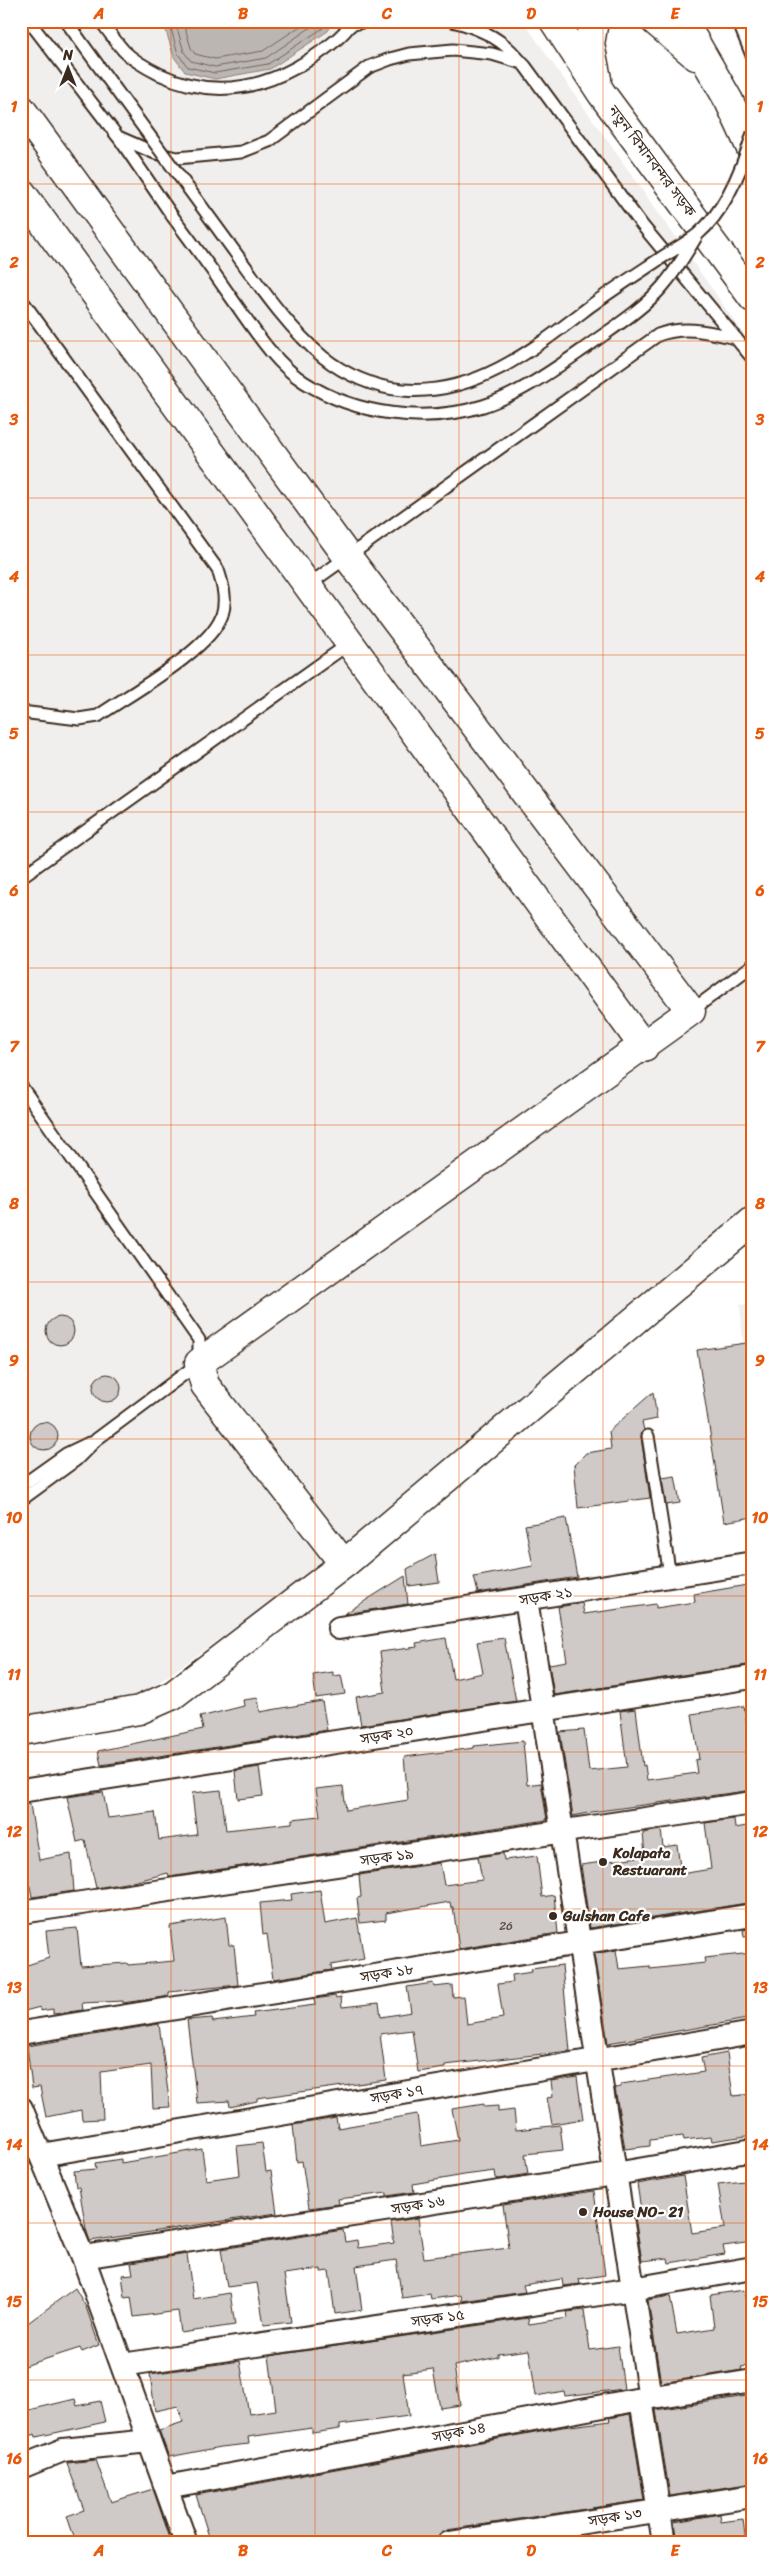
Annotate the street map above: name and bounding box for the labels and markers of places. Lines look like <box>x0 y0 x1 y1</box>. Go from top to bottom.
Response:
place label: Kolapata Restuarant <box>612 1840 688 1883</box>
marker: Kolapata Restuarant <box>597 1856 609 1868</box>
place label: Gulshan Cafe <box>562 1903 650 1929</box>
marker: Gulshan Cafe <box>547 1910 559 1922</box>
place label: House NO- 21 <box>592 2199 684 2225</box>
marker: House NO- 21 <box>577 2206 589 2218</box>

